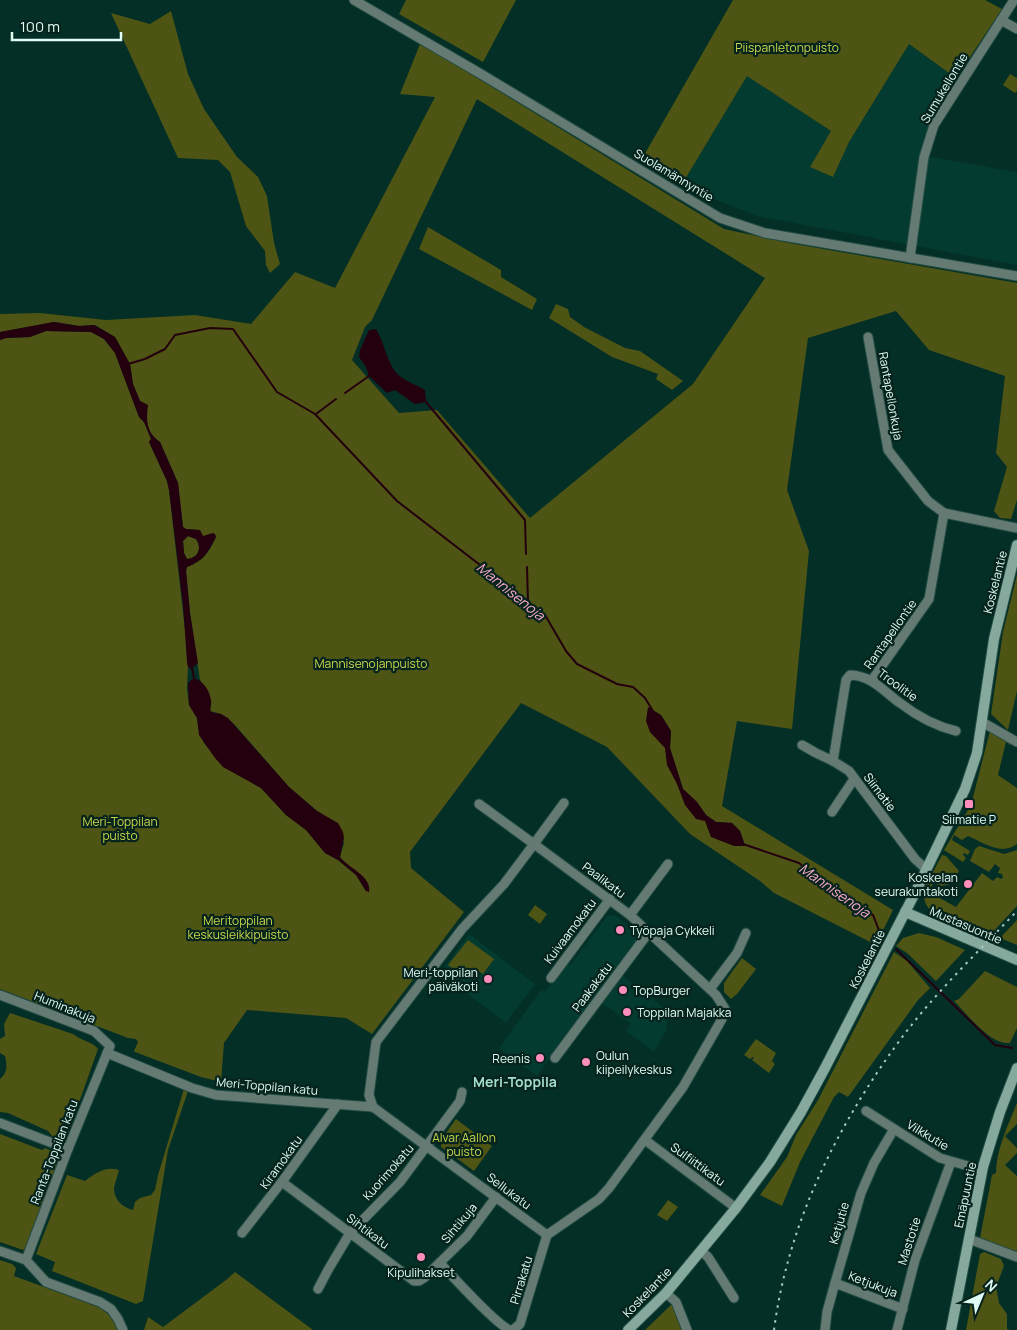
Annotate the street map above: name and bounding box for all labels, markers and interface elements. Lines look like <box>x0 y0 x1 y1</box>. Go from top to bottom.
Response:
scale bar <box>12 10 121 42</box>
text: 100 m <box>20 16 60 37</box>
park label: Piispanletonpuisto <box>735 39 839 56</box>
street label: Sumukellontie <box>916 50 972 126</box>
street label: Suolamännyntie <box>631 145 717 205</box>
street label: Rantapellonkuja <box>875 350 907 442</box>
street label: Koskelantie <box>979 549 1011 615</box>
water label: Mannisenoja <box>473 558 550 625</box>
street label: Rantapellontie <box>860 596 920 672</box>
park label: Mannisenojanpuisto <box>315 655 427 672</box>
street label: Troolitie <box>875 665 921 705</box>
street label: Siimatie <box>860 769 900 815</box>
marker: Siimatie P <box>963 798 975 810</box>
place label: Siimatie P <box>942 811 996 828</box>
park label: Meri-Toppilan puisto <box>82 813 158 844</box>
street label: Paalikatu <box>579 858 629 902</box>
water label: Mannisenoja <box>796 859 875 922</box>
place label: Koskelan seurakuntakoti <box>875 869 958 900</box>
marker: Koskelan seurakuntakoti <box>962 878 974 890</box>
street label: Kuivaamokatu <box>540 895 600 967</box>
street label: Mustasuontie <box>927 902 1005 948</box>
park label: Meritoppilan keskusleikkipuisto <box>188 912 288 943</box>
place label: Työpaja Cykkeli <box>630 922 715 939</box>
marker: Työpaja Cykkeli <box>614 924 626 936</box>
street label: Koskelantie <box>845 927 889 991</box>
street label: Paakakatu <box>568 959 616 1015</box>
place label: Meri-toppilan päiväkoti <box>403 964 478 995</box>
marker: Meri-toppilan päiväkoti <box>482 973 494 985</box>
place label: TopBurger <box>633 982 691 999</box>
marker: TopBurger <box>617 984 629 996</box>
street label: Huminakuja <box>32 987 98 1027</box>
place label: Toppilan Majakka <box>637 1004 731 1021</box>
marker: Toppilan Majakka <box>621 1006 633 1018</box>
place label: Oulun kiipeilykeskus <box>596 1047 672 1078</box>
place label: Reenis <box>492 1050 530 1067</box>
marker: Reenis <box>534 1052 546 1064</box>
marker: Oulun kiipeilykeskus <box>580 1056 592 1068</box>
district label: Meri-Toppila <box>473 1072 557 1091</box>
street label: Meri-Toppilan katu <box>215 1073 319 1099</box>
street label: Ranta-Toppilan katu <box>26 1097 82 1207</box>
street label: Vilkkutie <box>904 1116 952 1154</box>
park label: Alvar Aallon puisto <box>432 1129 496 1160</box>
street label: Kiramokatu <box>256 1132 306 1192</box>
street label: Sulfiittikatu <box>667 1138 729 1190</box>
street label: Kuorimokatu <box>359 1140 417 1204</box>
street label: Emäpuuntie <box>950 1161 980 1229</box>
street label: Sellukatu <box>483 1169 535 1213</box>
street label: Sihtikuja <box>437 1199 481 1247</box>
street label: Ketjutie <box>825 1200 853 1246</box>
street label: Sihtikatu <box>343 1209 393 1253</box>
street label: Mastotie <box>893 1215 925 1267</box>
marker: Kipulihakset <box>415 1251 427 1263</box>
street label: Pirrakatu <box>506 1254 536 1306</box>
street label: Koskelantie <box>619 1263 675 1321</box>
place label: Kipulihakset <box>387 1264 455 1281</box>
street label: Ketjukuja <box>846 1267 900 1301</box>
north arrow <box>957 1270 1007 1320</box>
text: N <box>981 1275 1002 1296</box>

